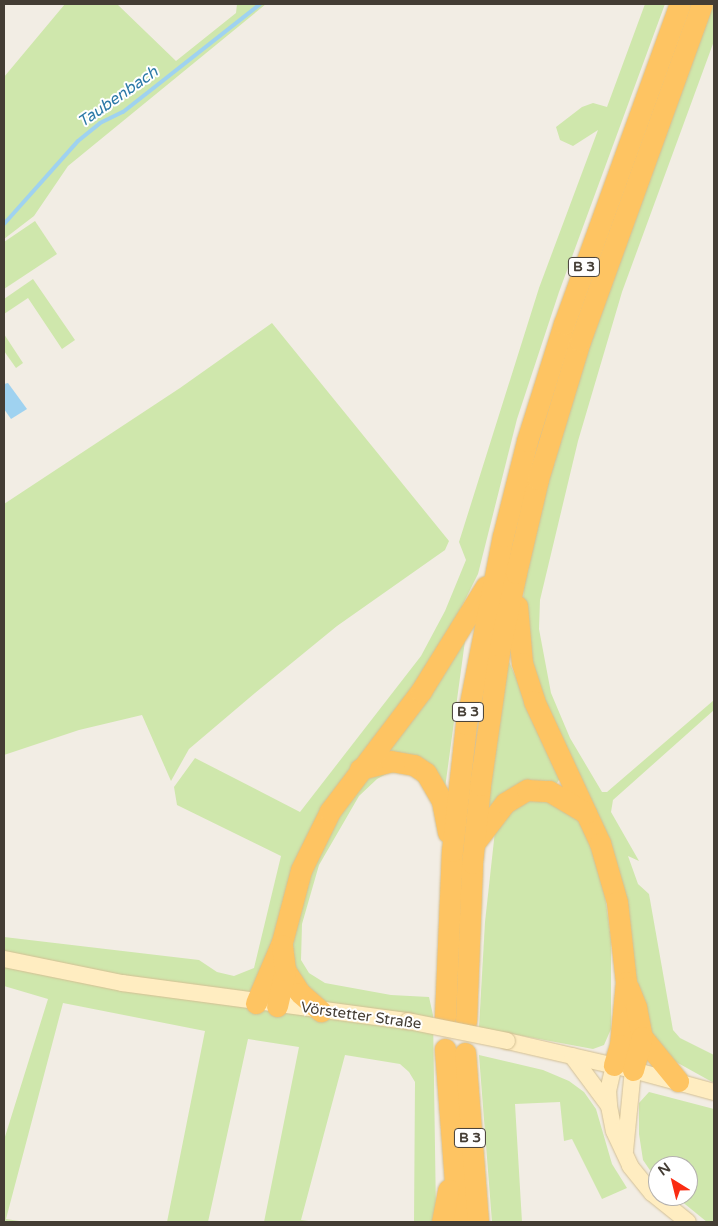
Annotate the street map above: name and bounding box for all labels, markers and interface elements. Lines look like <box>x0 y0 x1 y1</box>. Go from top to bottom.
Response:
water label: Taubenbach <box>74 62 162 132</box>
road number: B 3 <box>568 256 600 278</box>
road number: B 3 <box>452 700 484 724</box>
street label: Vörstetter Straße <box>300 999 422 1033</box>
road number: B 3 <box>454 1126 486 1150</box>
north arrow <box>648 1156 698 1206</box>
text: N <box>655 1159 674 1179</box>

